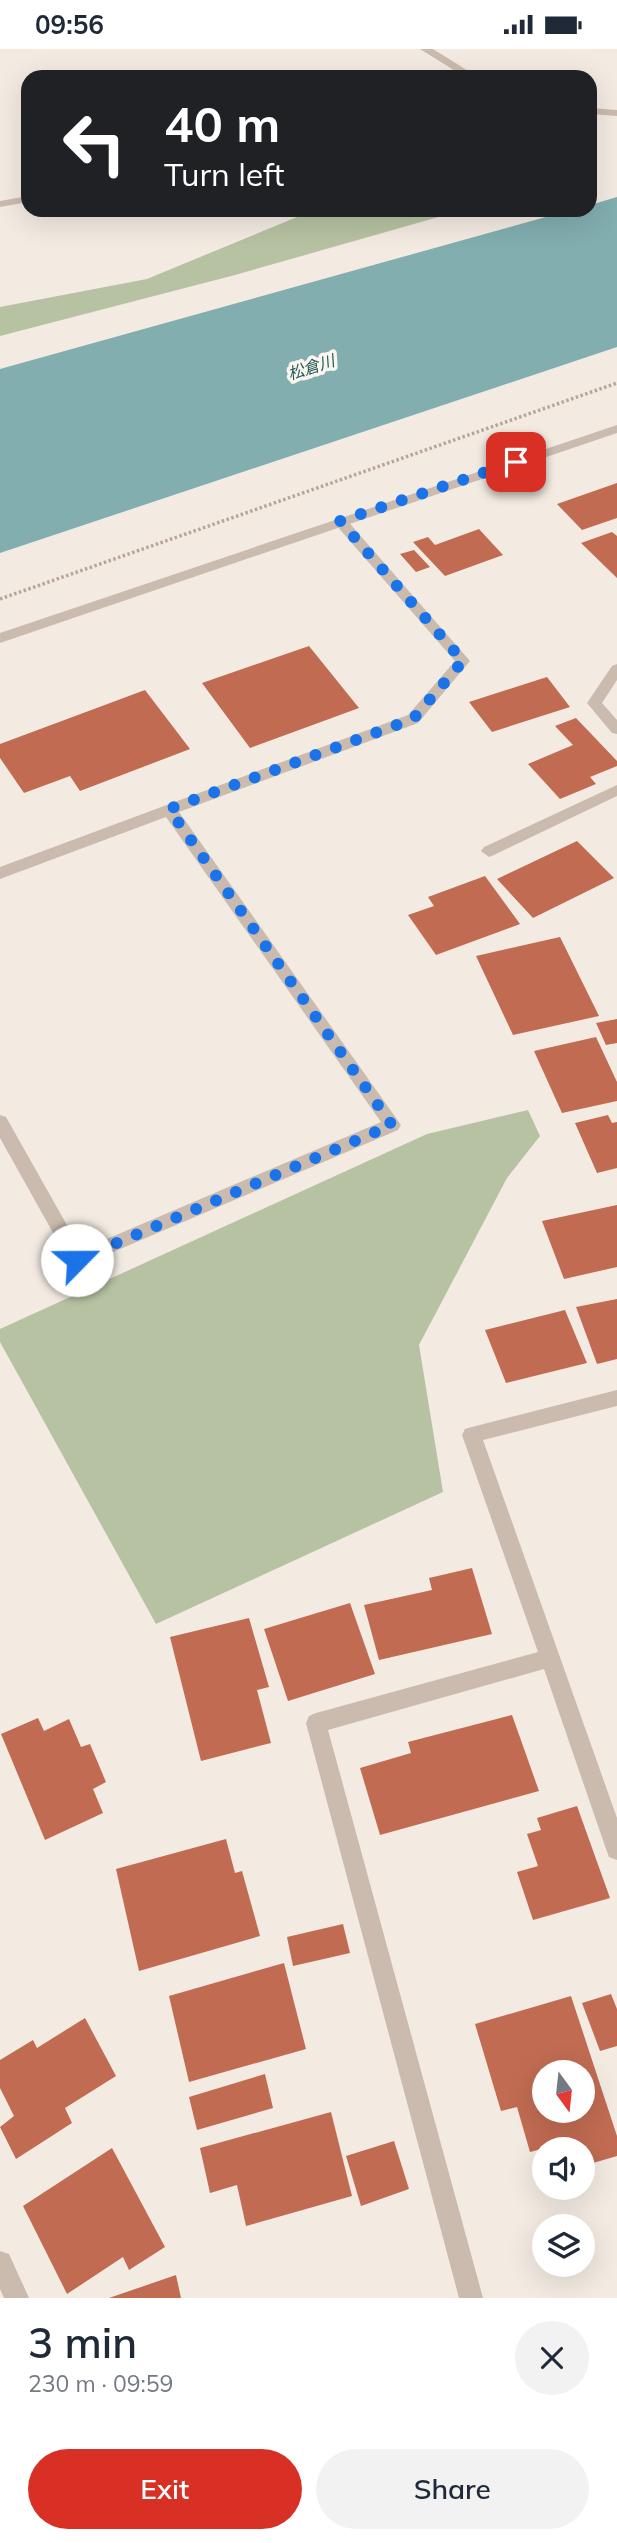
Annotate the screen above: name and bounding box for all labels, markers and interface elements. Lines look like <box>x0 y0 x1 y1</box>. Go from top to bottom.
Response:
text: 09:56 <box>35 8 104 41</box>
text: 40 m <box>164 93 280 154</box>
icon: left <box>49 98 140 189</box>
text: Turn left <box>164 154 284 194</box>
water label: 松倉川 <box>285 349 339 384</box>
pin <box>486 432 546 492</box>
icon: arrive <box>497 443 535 481</box>
position arrow <box>40 1223 114 1297</box>
north arrow <box>532 2060 595 2123</box>
map controls <box>532 2060 595 2277</box>
button: sound <box>532 2137 595 2200</box>
button: layers <box>532 2214 595 2277</box>
text: 3 min <box>28 2316 137 2369</box>
button: close <box>515 2321 589 2395</box>
text: 230 m · 09:59 <box>28 2369 173 2398</box>
button: Exit <box>28 2449 302 2529</box>
button: Share <box>316 2449 589 2529</box>

